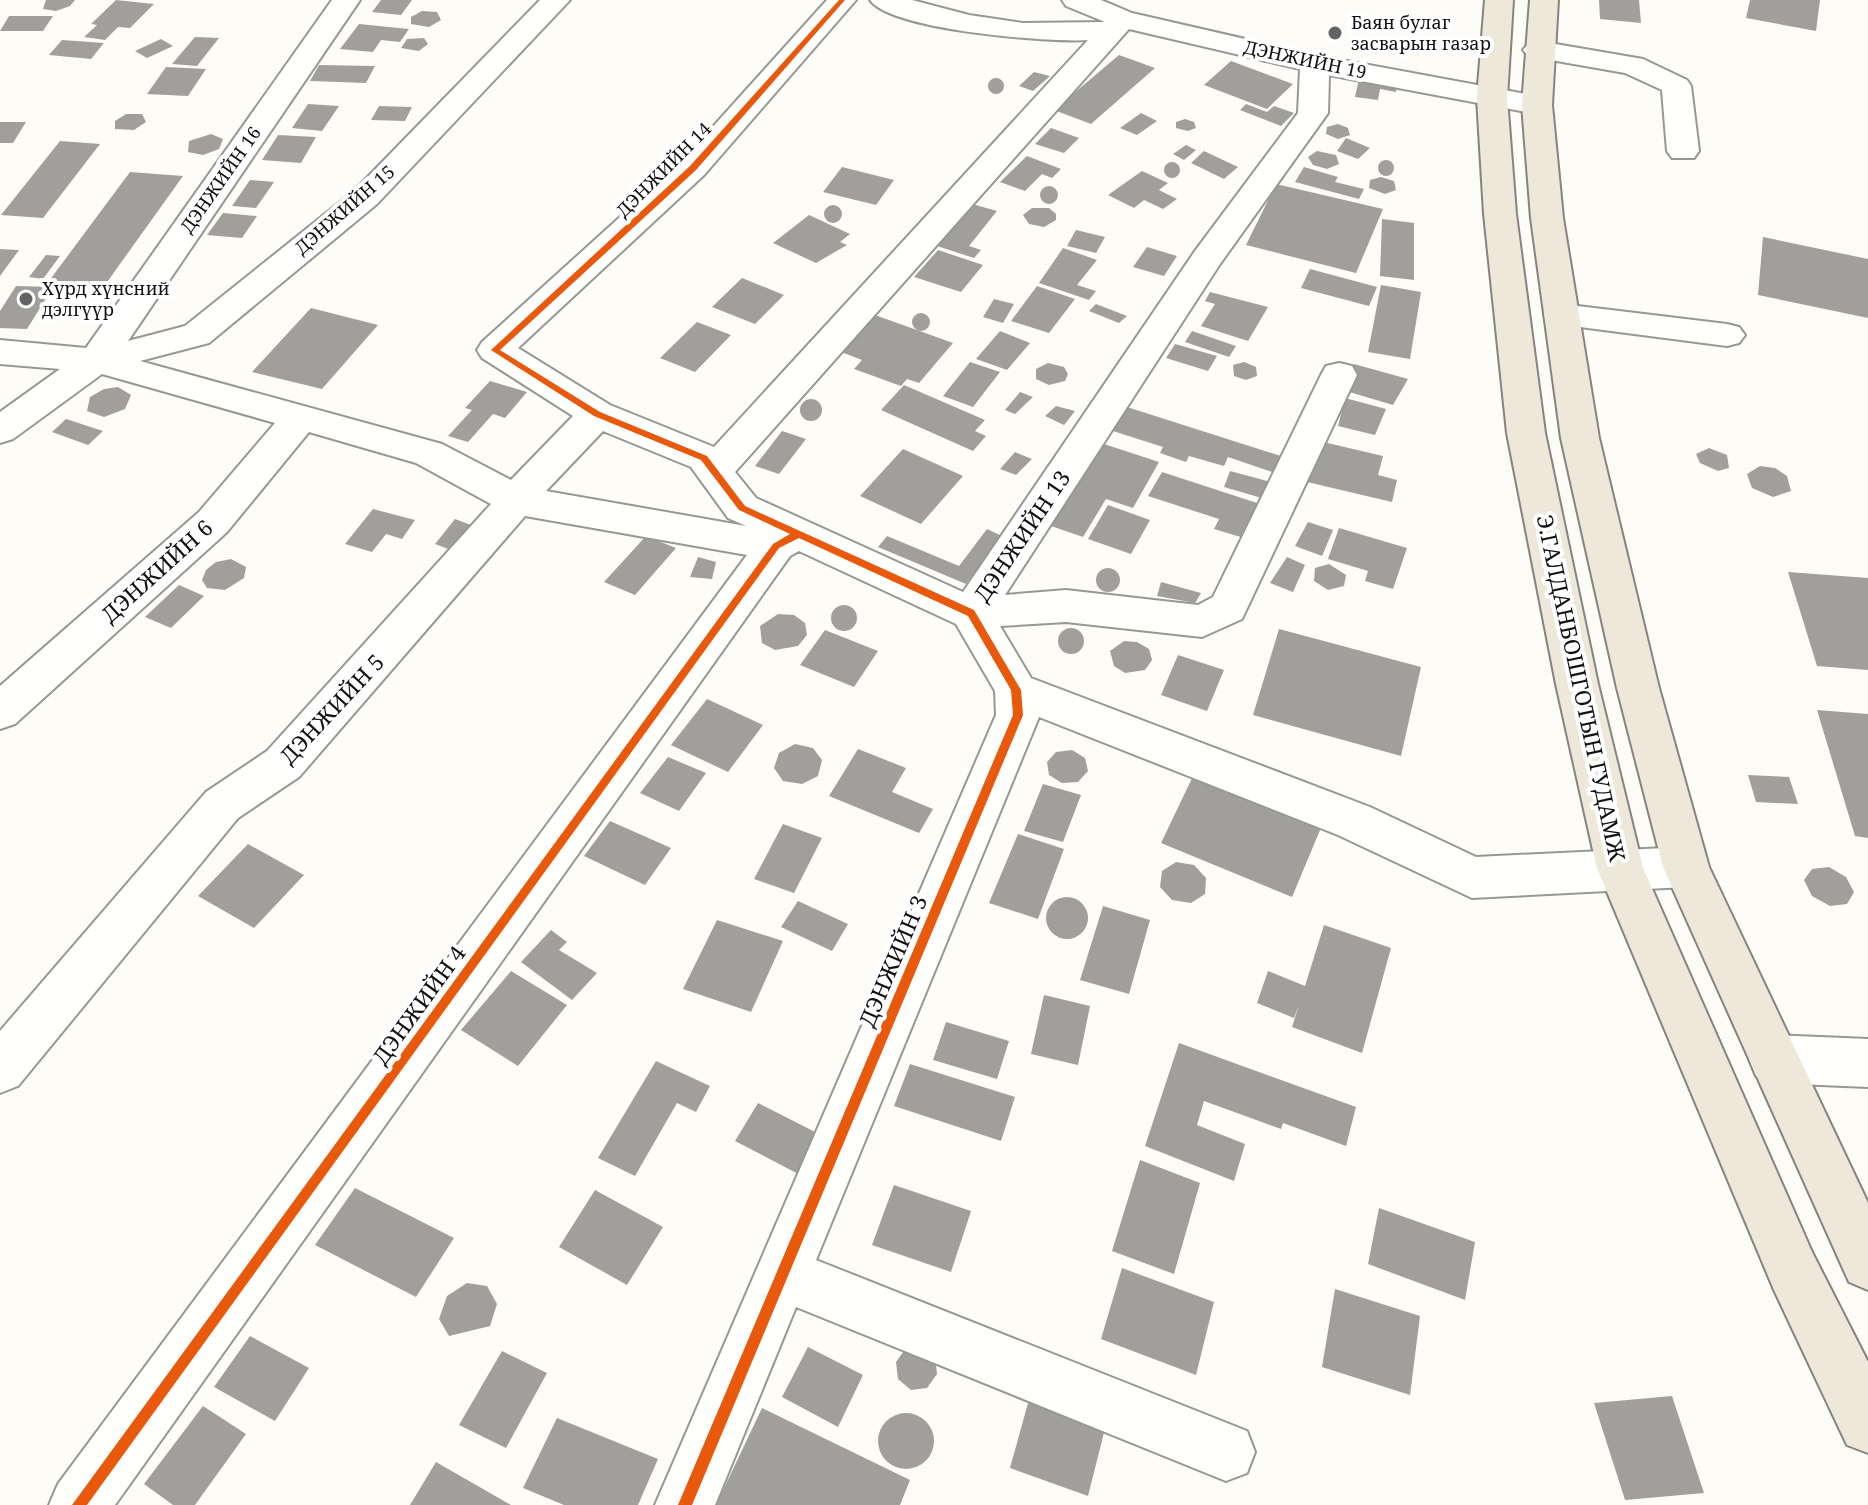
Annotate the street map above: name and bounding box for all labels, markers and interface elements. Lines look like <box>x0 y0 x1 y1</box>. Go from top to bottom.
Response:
place label: Баян булаг засварын газар <box>1351 10 1491 55</box>
marker: Баян булаг засварын газар <box>1326 24 1344 42</box>
street label: ДЭНЖИЙН 19 <box>1242 34 1369 84</box>
street label: ДЭНЖИЙН 14 <box>611 117 716 222</box>
street label: ДЭНЖИЙН 16 <box>175 121 266 237</box>
street label: ДЭНЖИЙН 15 <box>289 159 399 259</box>
place label: Хүрд хүнсний дэлгүүр <box>42 276 170 321</box>
marker: Хүрд хүнсний дэлгүүр <box>17 290 35 308</box>
street label: ДЭНЖИЙН 13 <box>966 464 1076 607</box>
street label: ДЭНЖИЙН 6 <box>94 512 218 628</box>
street label: Э.ГАЛДАНБОШГОТЫН ГУДАМЖ <box>1531 512 1633 864</box>
street label: ДЭНЖИЙН 5 <box>272 647 390 770</box>
street label: ДЭНЖИЙН 3 <box>851 890 933 1031</box>
street label: ДЭНЖИЙН 4 <box>365 939 472 1070</box>

